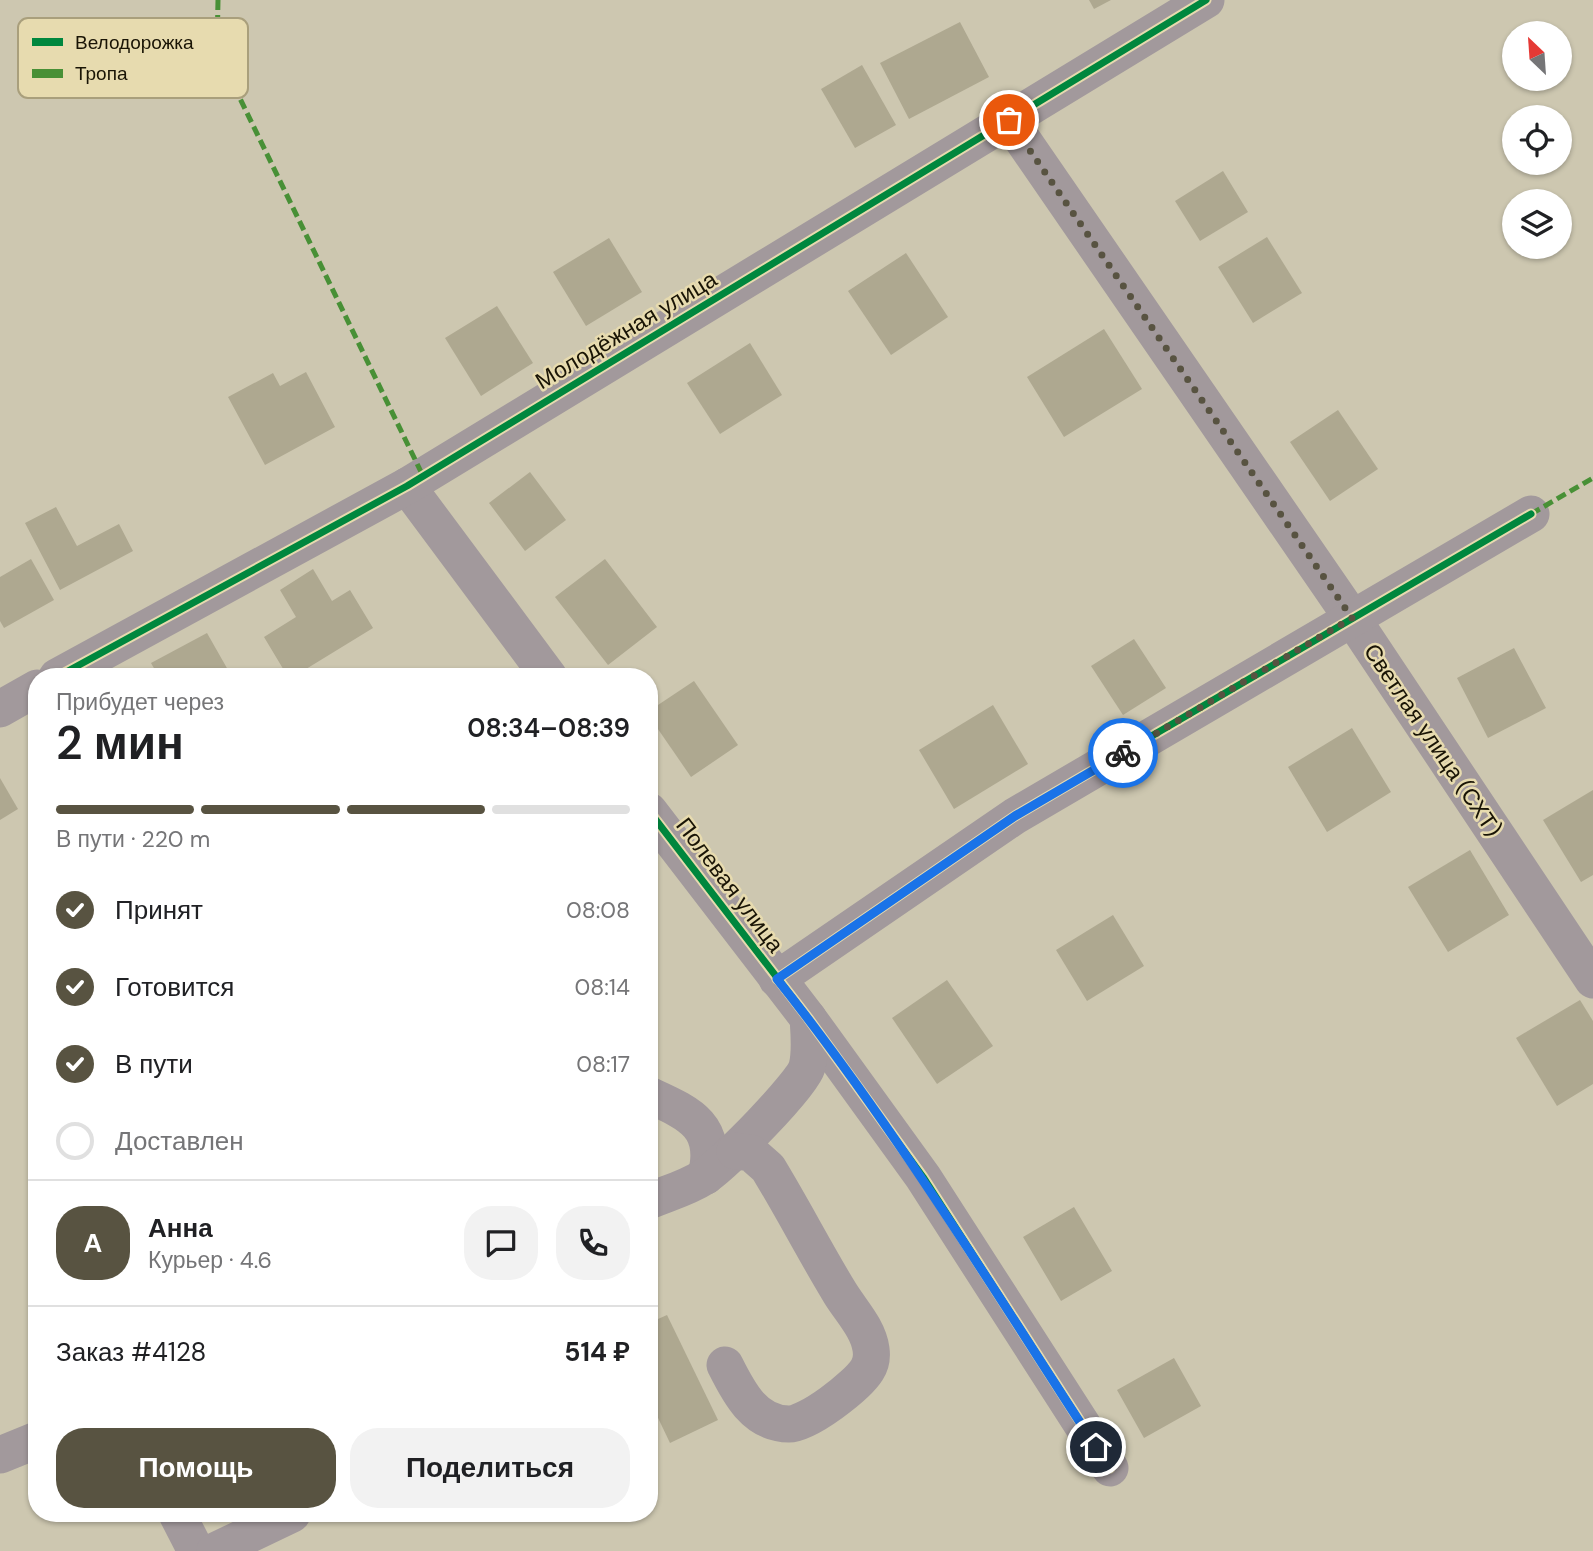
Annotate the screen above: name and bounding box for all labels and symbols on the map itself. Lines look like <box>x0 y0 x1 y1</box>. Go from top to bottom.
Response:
legend <box>18 18 248 98</box>
north arrow <box>1502 21 1572 91</box>
text: Велодорожка <box>75 30 194 55</box>
text: Тропа <box>75 61 128 86</box>
pin <box>979 90 1039 150</box>
street label: Молодёжная улица <box>530 264 722 396</box>
street label: Светлая улица (СХТ) <box>1357 638 1509 842</box>
courier <box>1088 718 1158 788</box>
street label: Полевая улица <box>669 811 791 959</box>
pin <box>1066 1417 1126 1477</box>

